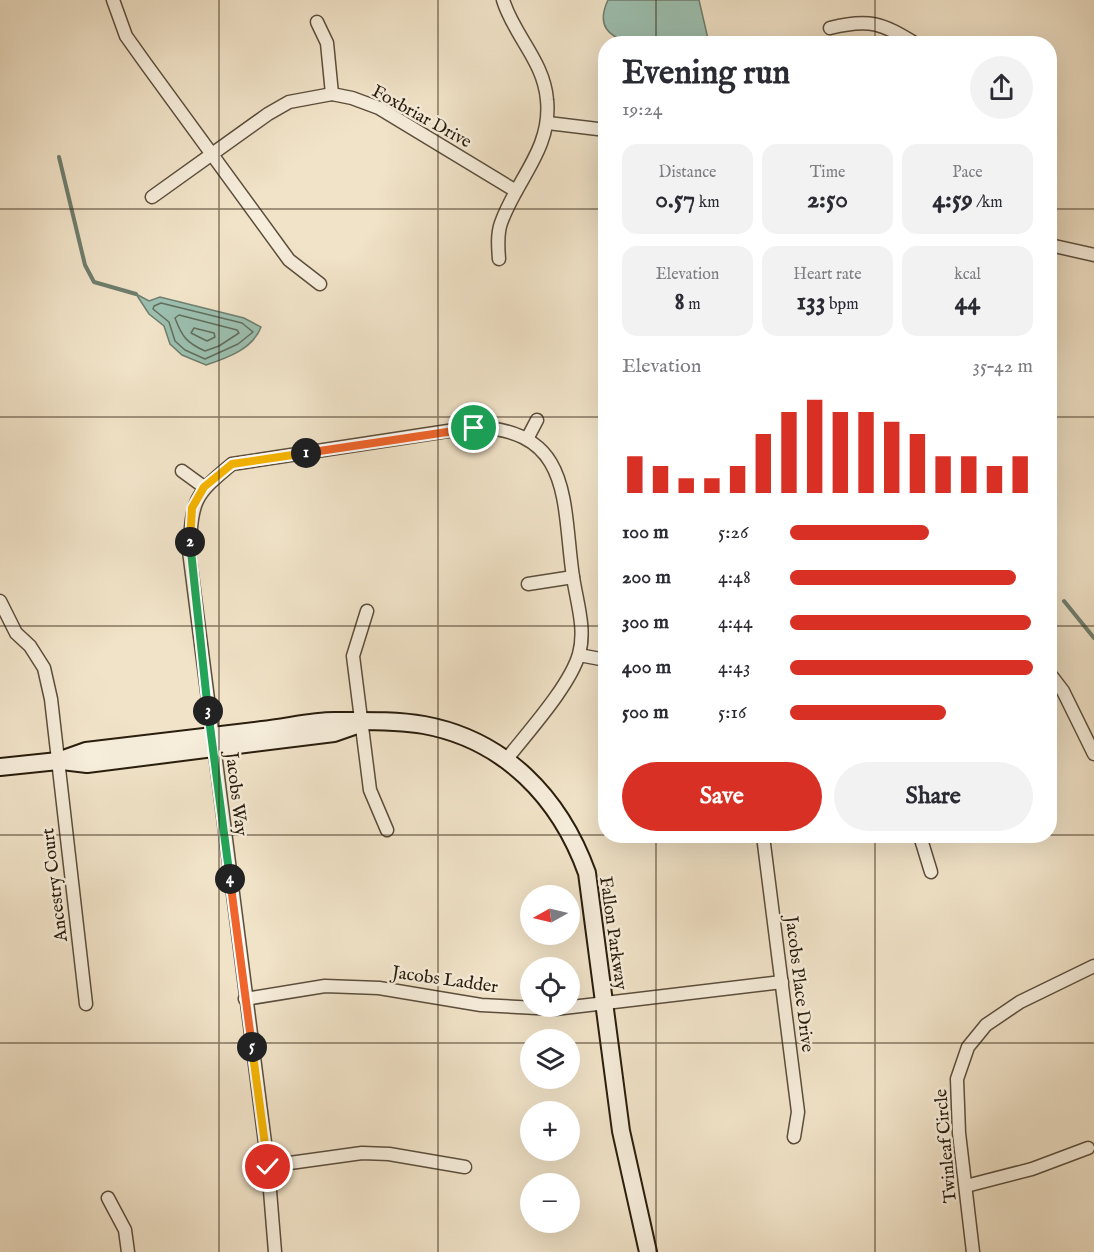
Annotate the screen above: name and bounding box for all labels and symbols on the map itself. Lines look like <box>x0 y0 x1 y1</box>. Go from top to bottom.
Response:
street label: Foxbriar Drive <box>367 80 475 154</box>
pin <box>448 402 499 453</box>
pin: 1 <box>291 438 321 468</box>
pin: 2 <box>175 527 205 557</box>
pin: 3 <box>193 696 223 726</box>
street label: Jacobs Way <box>219 749 252 838</box>
street label: Ancestry Court <box>37 827 74 944</box>
pin: 4 <box>215 864 245 894</box>
street label: Fallon Parkway <box>593 875 632 992</box>
north arrow <box>520 885 580 945</box>
street label: Jacobs Place Drive <box>779 913 818 1054</box>
street label: Jacobs Ladder <box>388 961 500 999</box>
pin: 5 <box>237 1032 267 1062</box>
street label: Twinleaf Circle <box>930 1088 963 1204</box>
pin <box>242 1141 293 1192</box>

